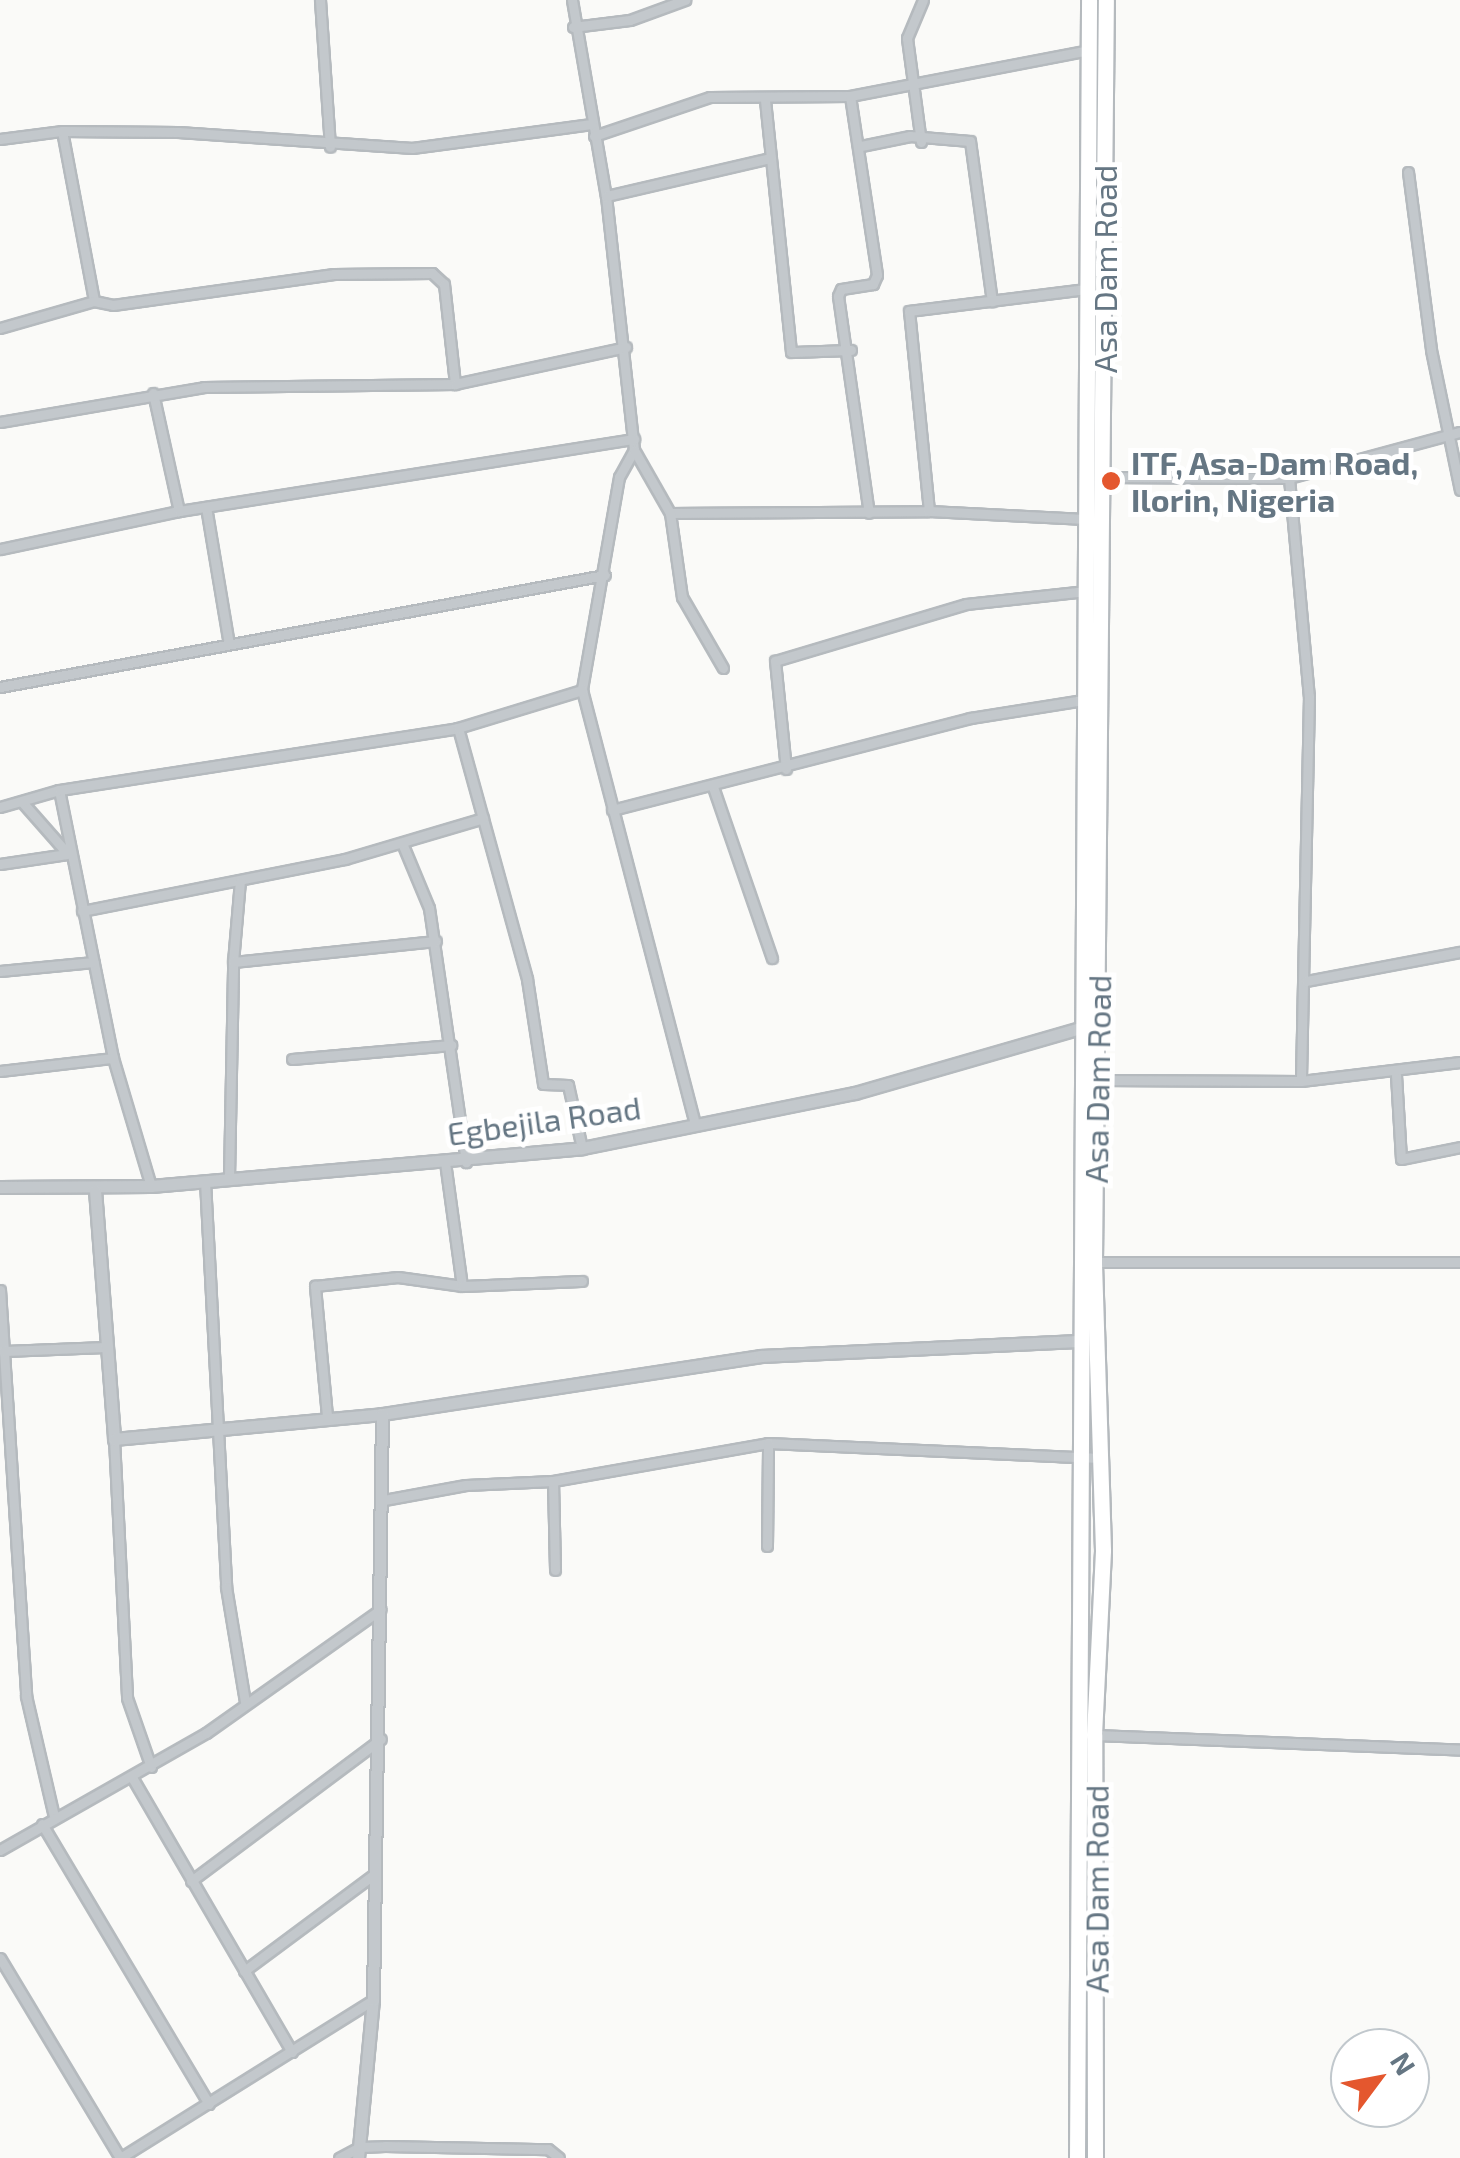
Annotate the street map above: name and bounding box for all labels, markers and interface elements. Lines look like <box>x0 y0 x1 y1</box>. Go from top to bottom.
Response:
street label: Asa Dam Road <box>1085 165 1123 373</box>
place label: ITF, Asa-Dam Road, Ilorin, Nigeria <box>1131 444 1419 519</box>
marker: ITF, Asa-Dam Road, Ilorin, Nigeria <box>1100 470 1122 492</box>
street label: Asa Dam Road <box>1076 974 1118 1184</box>
street label: Egbejila Road <box>445 1087 643 1153</box>
street label: Asa Dam Road <box>1077 1785 1115 1993</box>
north arrow <box>1330 2028 1430 2128</box>
text: N <box>1384 2046 1424 2081</box>

